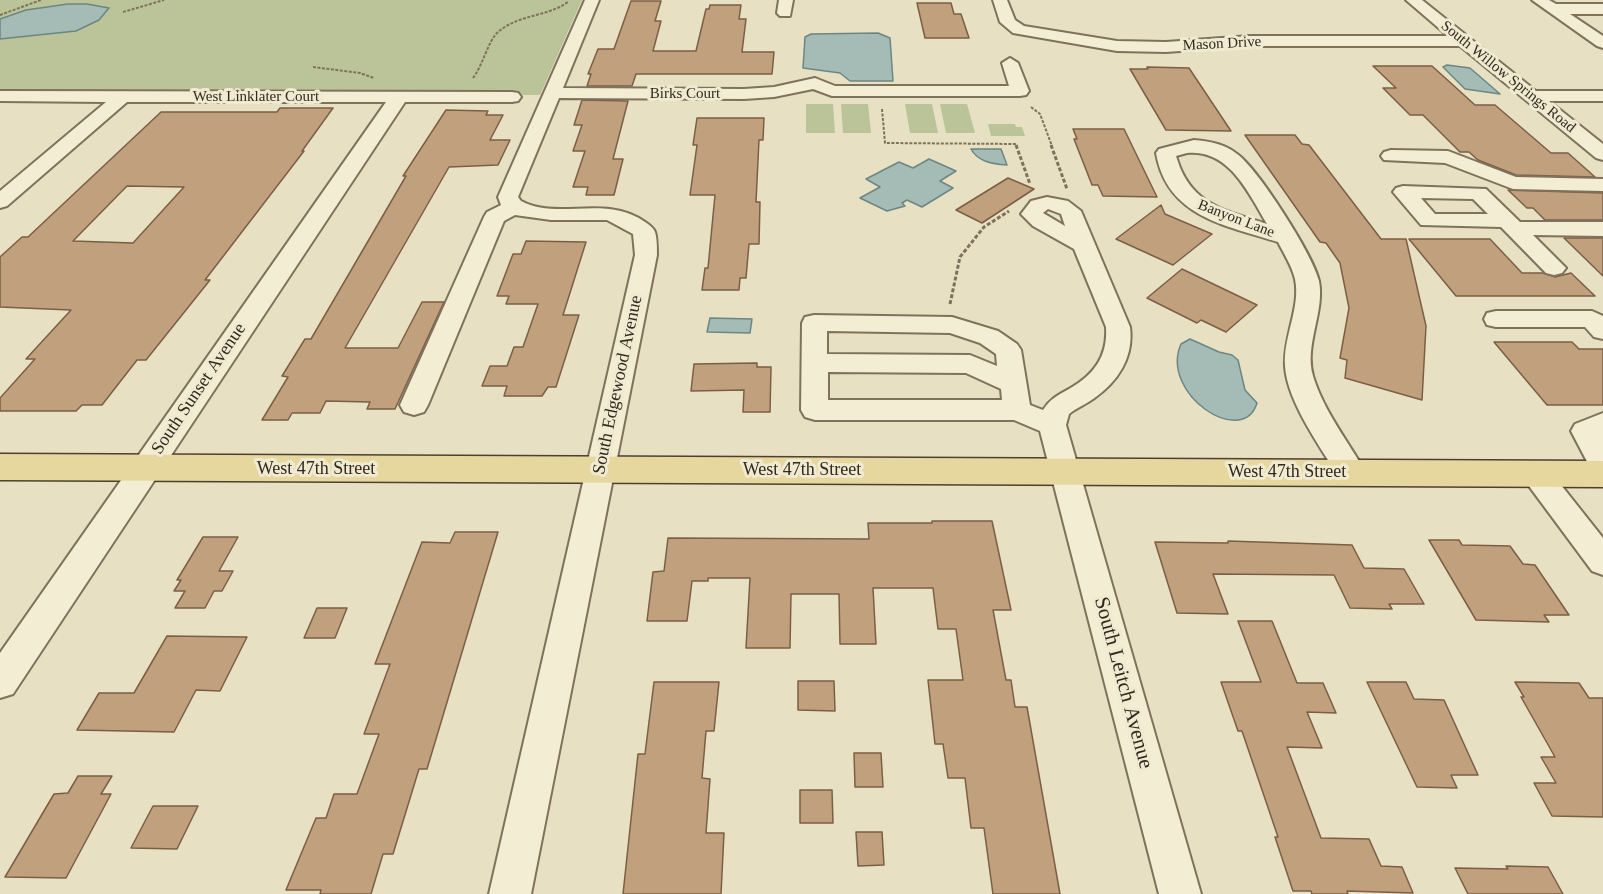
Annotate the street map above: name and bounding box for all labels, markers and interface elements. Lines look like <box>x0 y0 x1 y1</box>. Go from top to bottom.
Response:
street label: South Willow Springs Road <box>1437 17 1579 137</box>
street label: Mason Drive <box>1182 33 1262 55</box>
street label: Birks Court <box>650 85 720 103</box>
street label: West Linklater Court <box>193 88 319 106</box>
street label: Banyon Lane <box>1195 196 1277 242</box>
street label: South Edgewood Avenue <box>588 293 648 477</box>
street label: South Sunset Avenue <box>147 319 251 459</box>
street label: West 47th Street <box>257 458 375 480</box>
street label: West 47th Street <box>743 459 861 481</box>
street label: West 47th Street <box>1228 461 1346 483</box>
street label: South Leitch Avenue <box>1088 594 1158 772</box>

